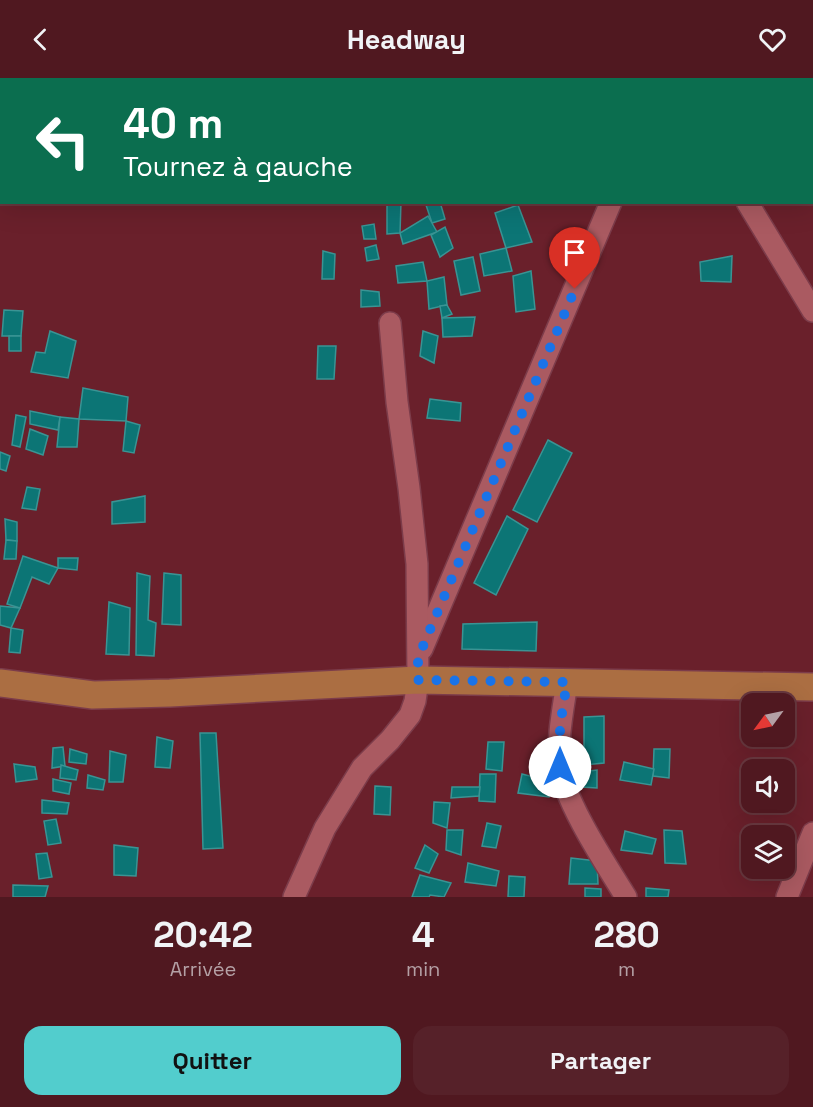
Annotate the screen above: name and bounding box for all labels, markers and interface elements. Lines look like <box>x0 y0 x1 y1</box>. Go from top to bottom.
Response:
text: Headway <box>347 22 466 57</box>
icon: back <box>24 23 57 56</box>
icon: heart <box>756 23 789 56</box>
text: 40 m <box>123 97 223 150</box>
icon: left <box>24 102 102 180</box>
text: Tournez à gauche <box>123 149 353 184</box>
pin <box>549 227 600 289</box>
icon: arrive <box>558 236 591 269</box>
north arrow <box>741 693 795 747</box>
map controls <box>741 693 795 879</box>
position arrow <box>528 735 592 799</box>
button: sound <box>741 759 795 813</box>
button: layers <box>741 825 795 879</box>
text: 20:42 <box>153 912 253 958</box>
text: 4 <box>412 912 435 958</box>
text: 280 <box>594 912 660 958</box>
text: Arrivée <box>170 956 236 982</box>
text: min <box>406 956 440 982</box>
text: m <box>618 956 635 982</box>
button: Quitter <box>24 1026 401 1095</box>
button: Partager <box>413 1026 789 1095</box>

